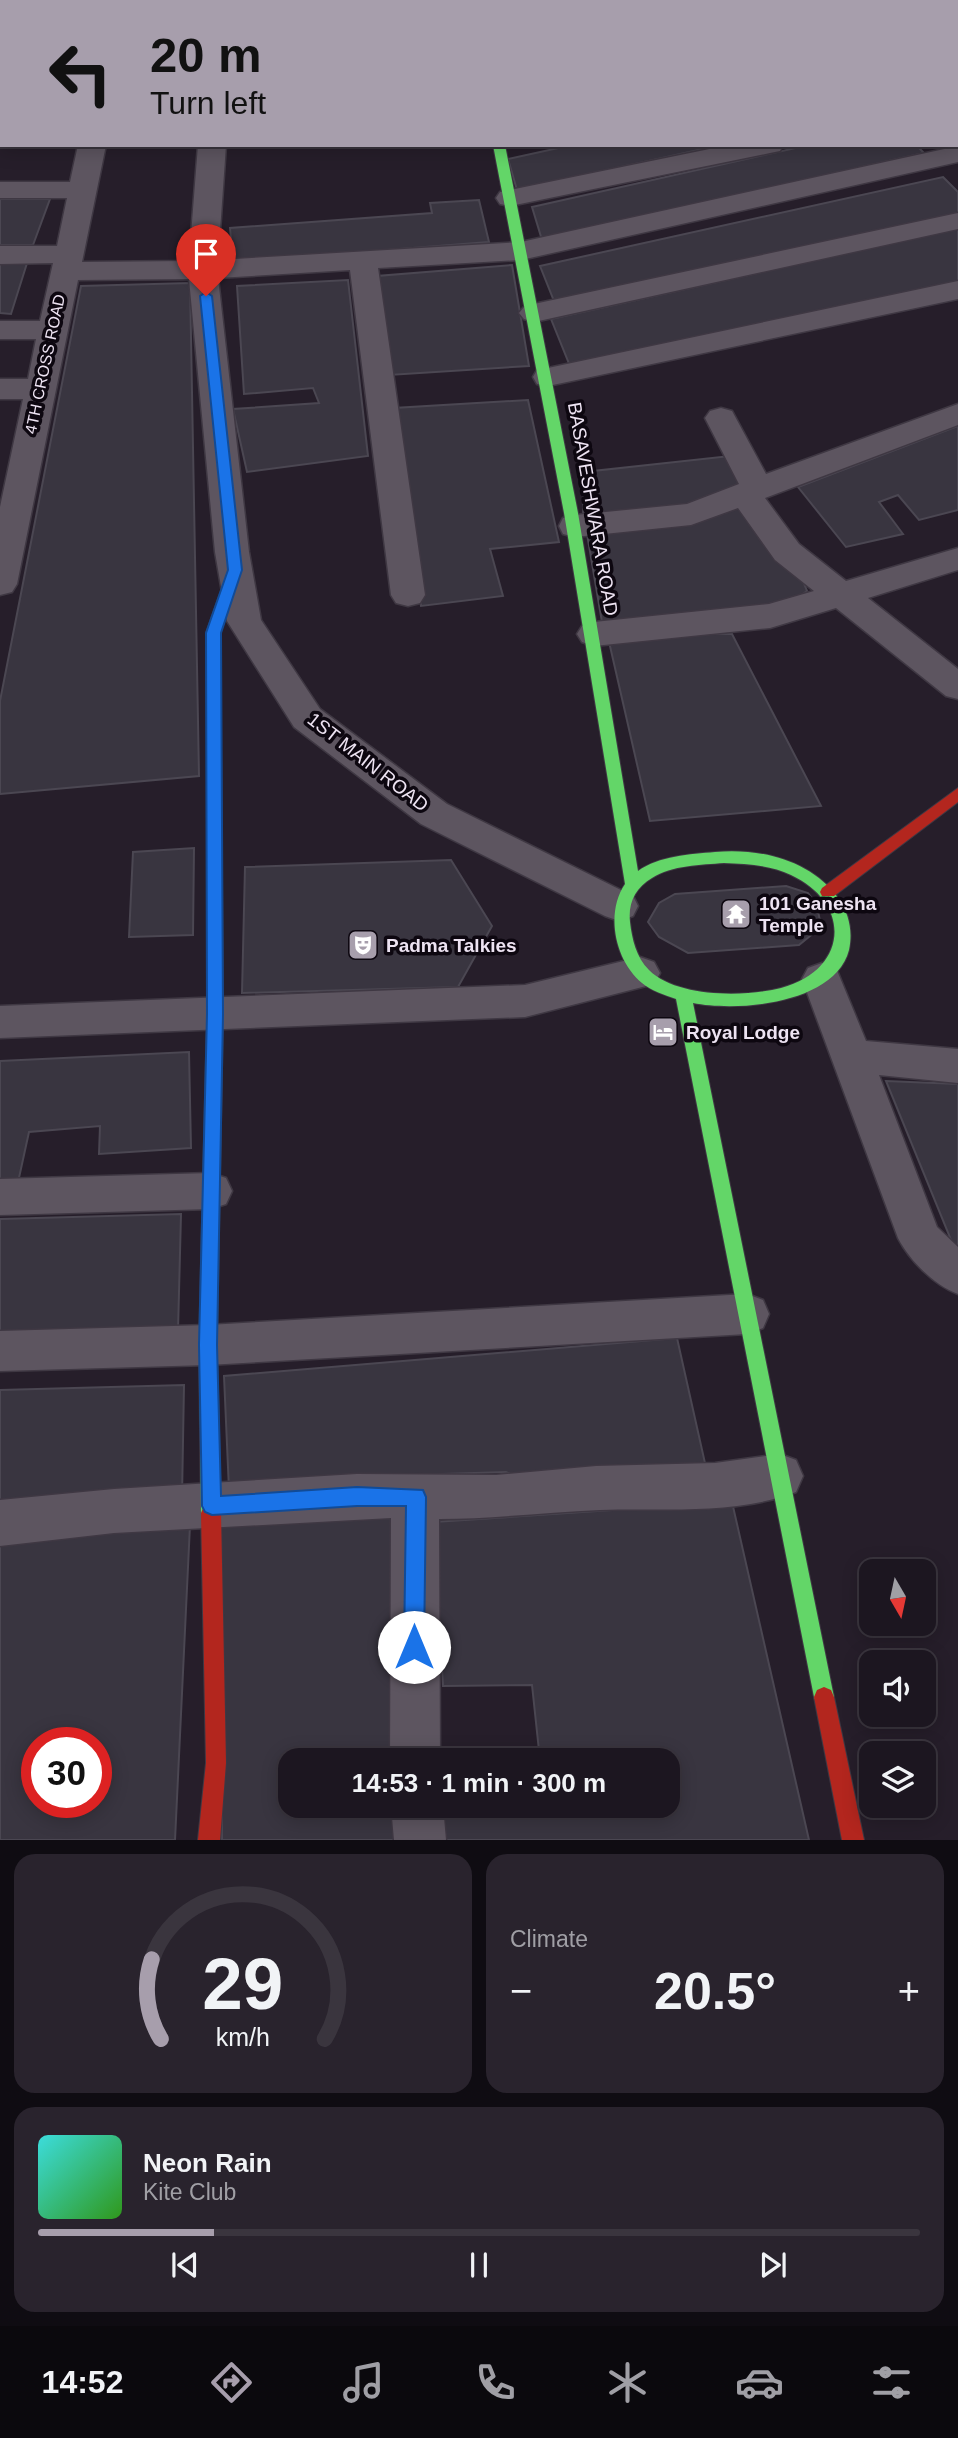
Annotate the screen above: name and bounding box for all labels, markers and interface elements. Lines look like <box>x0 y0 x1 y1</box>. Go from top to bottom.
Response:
icon: left <box>35 28 126 119</box>
text: 20 m <box>150 28 262 82</box>
text: Turn left <box>150 85 266 121</box>
pin <box>176 224 236 296</box>
icon: arrive <box>187 235 225 273</box>
street label: 4TH CROSS ROAD <box>22 293 68 435</box>
street label: BASAVESHWARA ROAD <box>564 401 622 617</box>
street label: 1ST MAIN ROAD <box>303 708 433 816</box>
place label: 101 Ganesha Temple <box>759 893 877 936</box>
temple icon: 101 Ganesha Temple <box>719 897 753 931</box>
theatre icon: Padma Talkies <box>346 928 380 962</box>
place label: Padma Talkies <box>386 935 517 956</box>
hotel icon: Royal Lodge <box>646 1015 680 1049</box>
place label: Royal Lodge <box>686 1022 800 1043</box>
north arrow <box>859 1559 936 1636</box>
map controls <box>859 1559 936 1818</box>
position arrow <box>377 1610 451 1684</box>
button: sound <box>859 1650 936 1727</box>
speed limit sign: 30 <box>21 1727 112 1818</box>
button: layers <box>859 1741 936 1818</box>
text: 14:53 · 1 min · 300 m <box>352 1768 606 1798</box>
text: Climate <box>510 1926 588 1952</box>
text: 29 <box>203 1944 283 2025</box>
text: 20.5° <box>654 1962 776 2020</box>
text: − <box>510 1970 532 2012</box>
text: + <box>898 1970 920 2012</box>
text: km/h <box>216 2023 270 2051</box>
text: Neon Rain <box>143 2148 272 2178</box>
text: Kite Club <box>143 2179 236 2205</box>
icon: previous <box>166 2246 204 2284</box>
icon: pause <box>460 2246 498 2284</box>
icon: next <box>754 2246 792 2284</box>
icon: directions <box>207 2358 256 2407</box>
icon: music <box>339 2358 388 2407</box>
icon: phone <box>471 2358 520 2407</box>
icon: climate <box>603 2358 652 2407</box>
icon: car <box>735 2358 784 2407</box>
icon: filters <box>867 2358 916 2407</box>
text: 14:52 <box>42 2364 123 2400</box>

